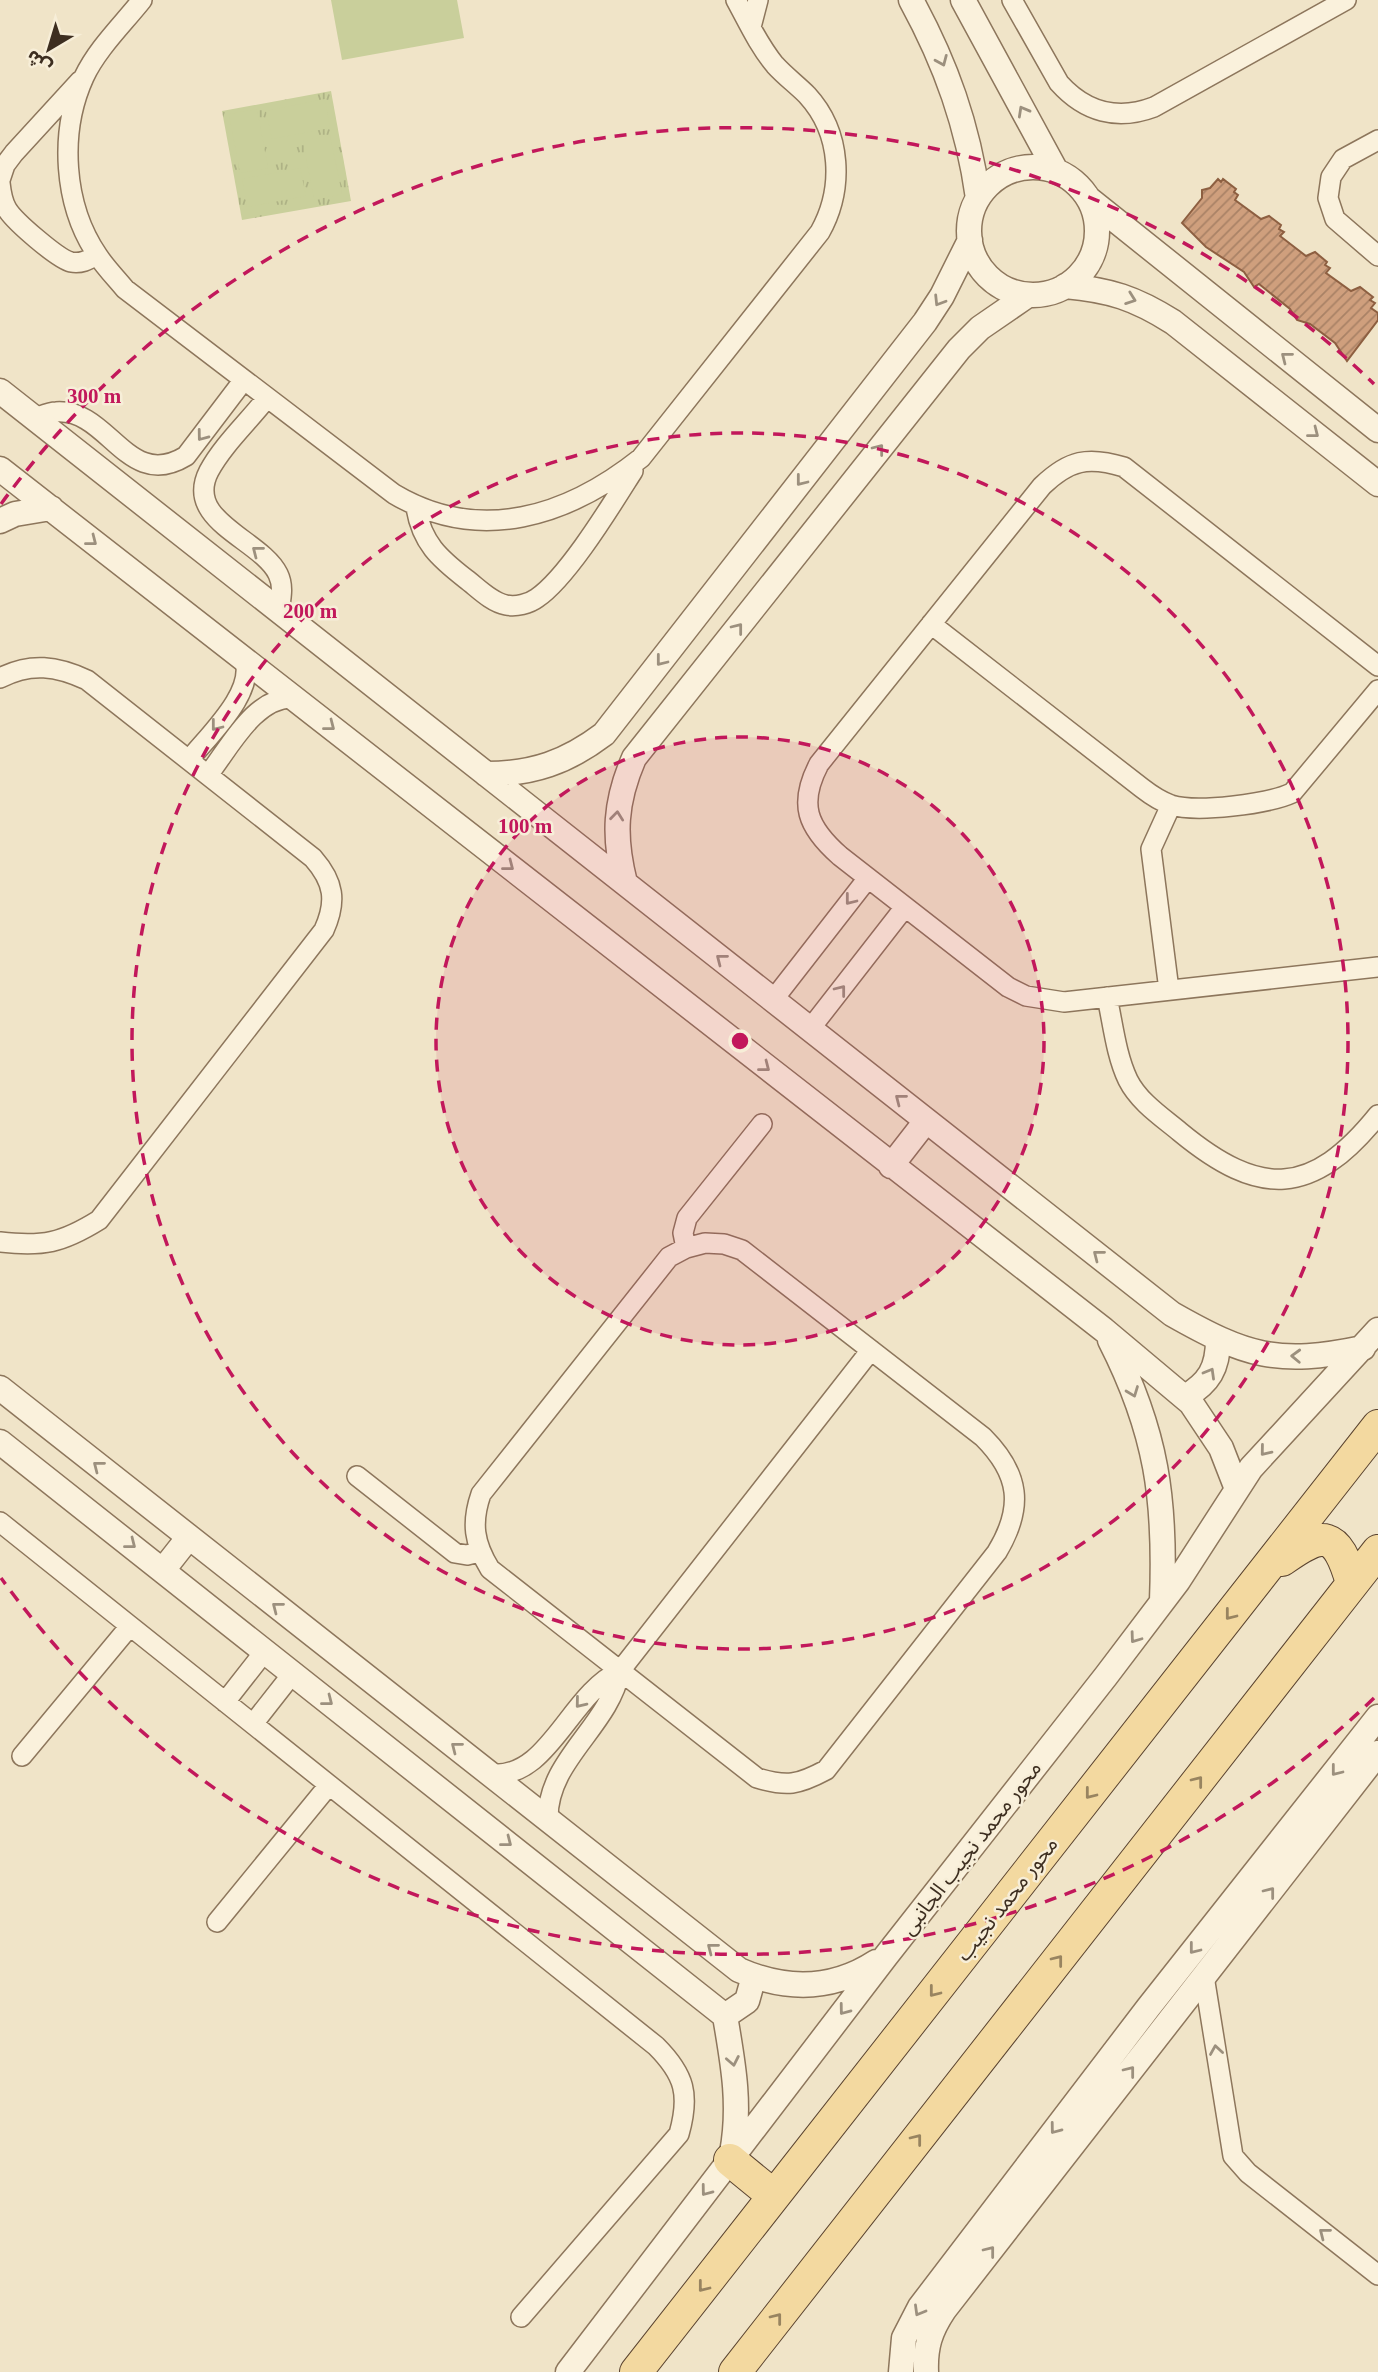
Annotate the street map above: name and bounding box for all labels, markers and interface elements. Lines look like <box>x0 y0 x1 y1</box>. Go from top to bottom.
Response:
north arrow <box>14 14 84 84</box>
text: ش <box>22 46 56 78</box>
one-way arrow <box>934 54 948 66</box>
one-way arrow <box>1018 105 1031 118</box>
one-way arrow <box>1125 291 1137 305</box>
one-way arrow <box>934 293 947 306</box>
one-way arrow <box>1281 353 1294 365</box>
text: 300 m <box>67 384 122 408</box>
one-way arrow <box>1306 425 1319 438</box>
one-way arrow <box>197 428 210 440</box>
one-way arrow <box>871 445 884 457</box>
one-way arrow <box>796 474 809 486</box>
one-way arrow <box>85 532 97 545</box>
one-way arrow <box>253 547 265 560</box>
text: 200 m <box>283 599 338 623</box>
one-way arrow <box>730 623 742 636</box>
one-way arrow <box>657 653 670 666</box>
one-way arrow <box>322 717 334 730</box>
one-way arrow <box>211 718 224 730</box>
one-way arrow <box>609 810 624 822</box>
text: 100 m <box>498 814 553 838</box>
one-way arrow <box>501 858 514 871</box>
one-way arrow <box>846 893 859 905</box>
one-way arrow <box>717 954 729 967</box>
one-way arrow <box>832 985 845 997</box>
centre of rings <box>728 1029 752 1053</box>
one-way arrow <box>757 1058 770 1071</box>
one-way arrow <box>895 1095 907 1108</box>
one-way arrow <box>1093 1251 1105 1264</box>
one-way arrow <box>1290 1349 1301 1364</box>
one-way arrow <box>1202 1368 1215 1381</box>
one-way arrow <box>1125 1385 1139 1397</box>
one-way arrow <box>1260 1444 1273 1456</box>
one-way arrow <box>94 1461 106 1474</box>
one-way arrow <box>123 1536 135 1549</box>
one-way arrow <box>272 1602 285 1615</box>
one-way arrow <box>1225 1607 1238 1619</box>
one-way arrow <box>1131 1630 1143 1642</box>
one-way arrow <box>321 1692 333 1705</box>
one-way arrow <box>576 1695 589 1707</box>
one-way arrow <box>451 1743 463 1756</box>
street label: محور محمد نجيب الجانبى <box>895 1756 1047 1940</box>
one-way arrow <box>1331 1763 1344 1776</box>
one-way arrow <box>1189 1776 1202 1788</box>
one-way arrow <box>1085 1786 1098 1799</box>
street label: محور محمد نجيب <box>951 1832 1063 1966</box>
one-way arrow <box>499 1833 511 1846</box>
one-way arrow <box>1261 1887 1274 1900</box>
one-way arrow <box>1190 1942 1203 1954</box>
one-way arrow <box>707 1944 719 1957</box>
one-way arrow <box>1049 1955 1062 1968</box>
one-way arrow <box>930 1985 943 1997</box>
one-way arrow <box>840 2002 853 2015</box>
one-way arrow <box>1209 2044 1224 2056</box>
one-way arrow <box>725 2056 740 2067</box>
one-way arrow <box>1121 2067 1134 2079</box>
one-way arrow <box>1051 2121 1064 2134</box>
one-way arrow <box>909 2134 922 2147</box>
one-way arrow <box>702 2183 715 2196</box>
one-way arrow <box>1320 2228 1332 2241</box>
one-way arrow <box>981 2246 994 2258</box>
one-way arrow <box>699 2279 712 2292</box>
one-way arrow <box>914 2303 927 2316</box>
one-way arrow <box>769 2314 782 2326</box>

